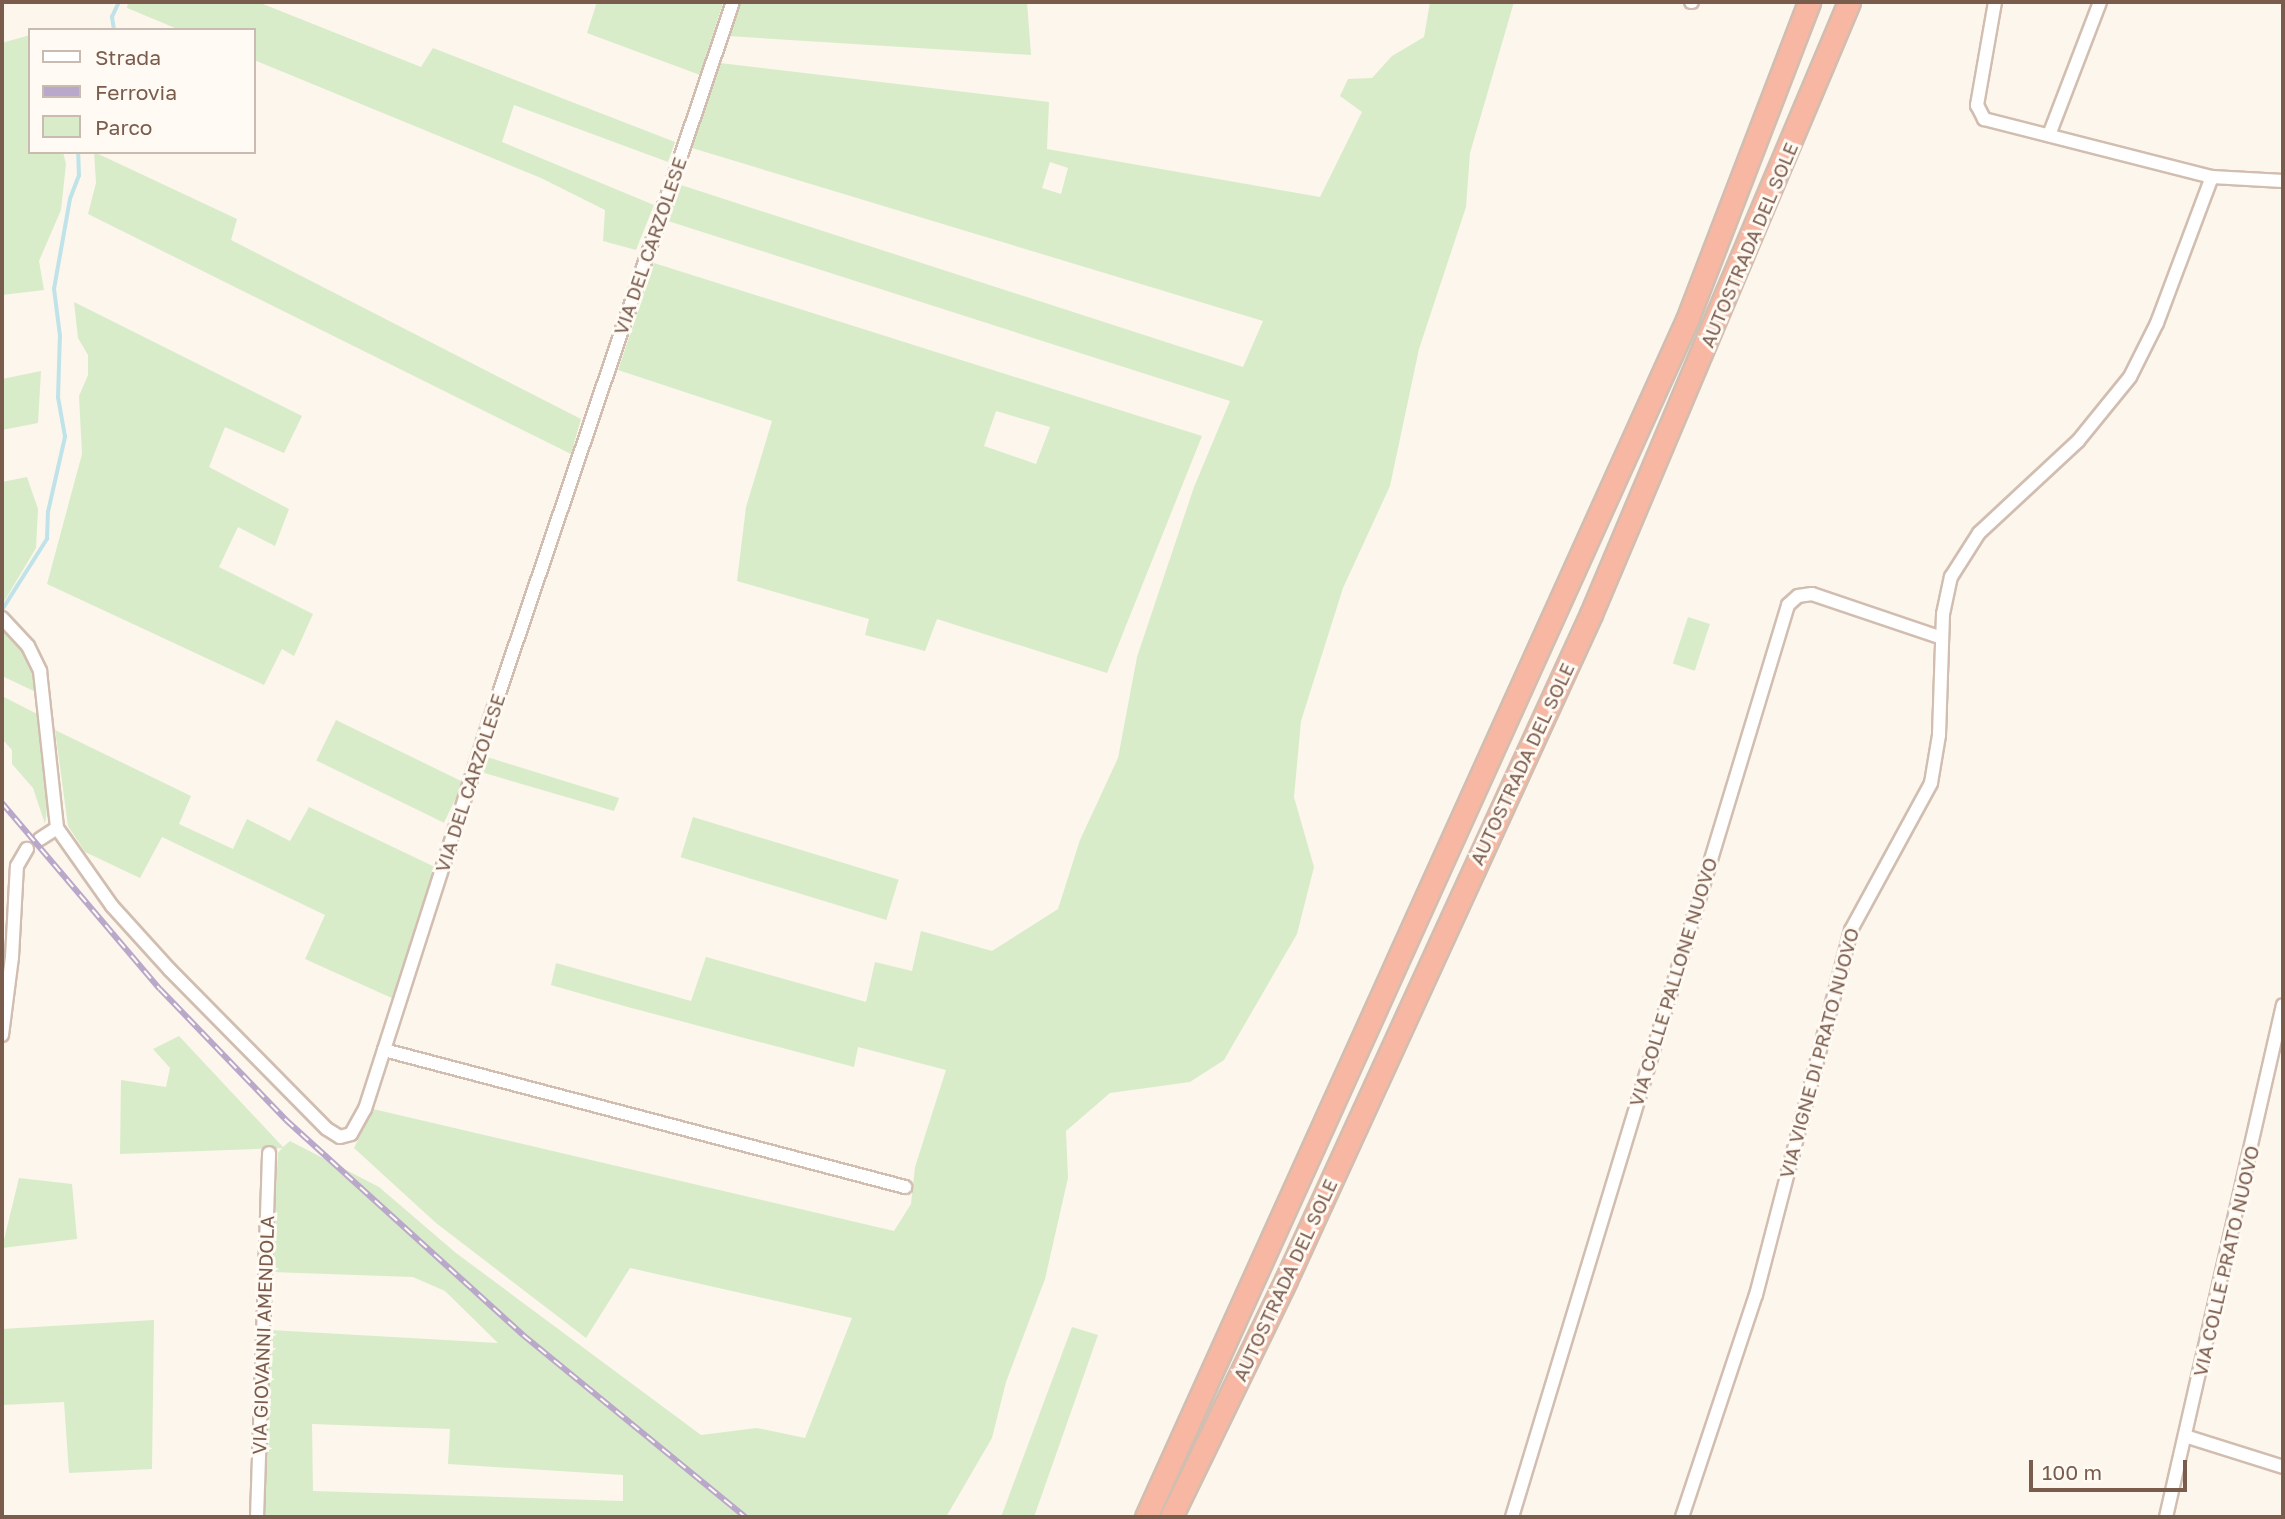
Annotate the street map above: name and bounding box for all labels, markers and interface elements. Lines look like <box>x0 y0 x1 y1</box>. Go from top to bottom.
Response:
legend <box>28 28 256 154</box>
text: Strada <box>95 44 161 70</box>
text: Ferrovia <box>95 79 177 105</box>
text: Parco <box>95 114 152 140</box>
street label: AUTOSTRADA DEL SOLE <box>1695 139 1803 351</box>
street label: VIA DEL CARZOLESE <box>609 154 691 338</box>
street label: AUTOSTRADA DEL SOLE <box>1465 659 1579 869</box>
street label: VIA DEL CARZOLESE <box>430 691 510 875</box>
street label: VIA COLLE PALLONE NUOVO <box>1624 855 1722 1109</box>
street label: VIA VIGNE DI PRATO NUOVO <box>1775 925 1863 1181</box>
street label: VIA COLLE PRATO NUOVO <box>2188 1143 2264 1379</box>
street label: AUTOSTRADA DEL SOLE <box>1228 1175 1342 1385</box>
street label: VIA GIOVANNI AMENDOLA <box>247 1215 279 1455</box>
scale bar <box>2033 1446 2190 1490</box>
text: 100 m <box>2042 1459 2102 1485</box>

